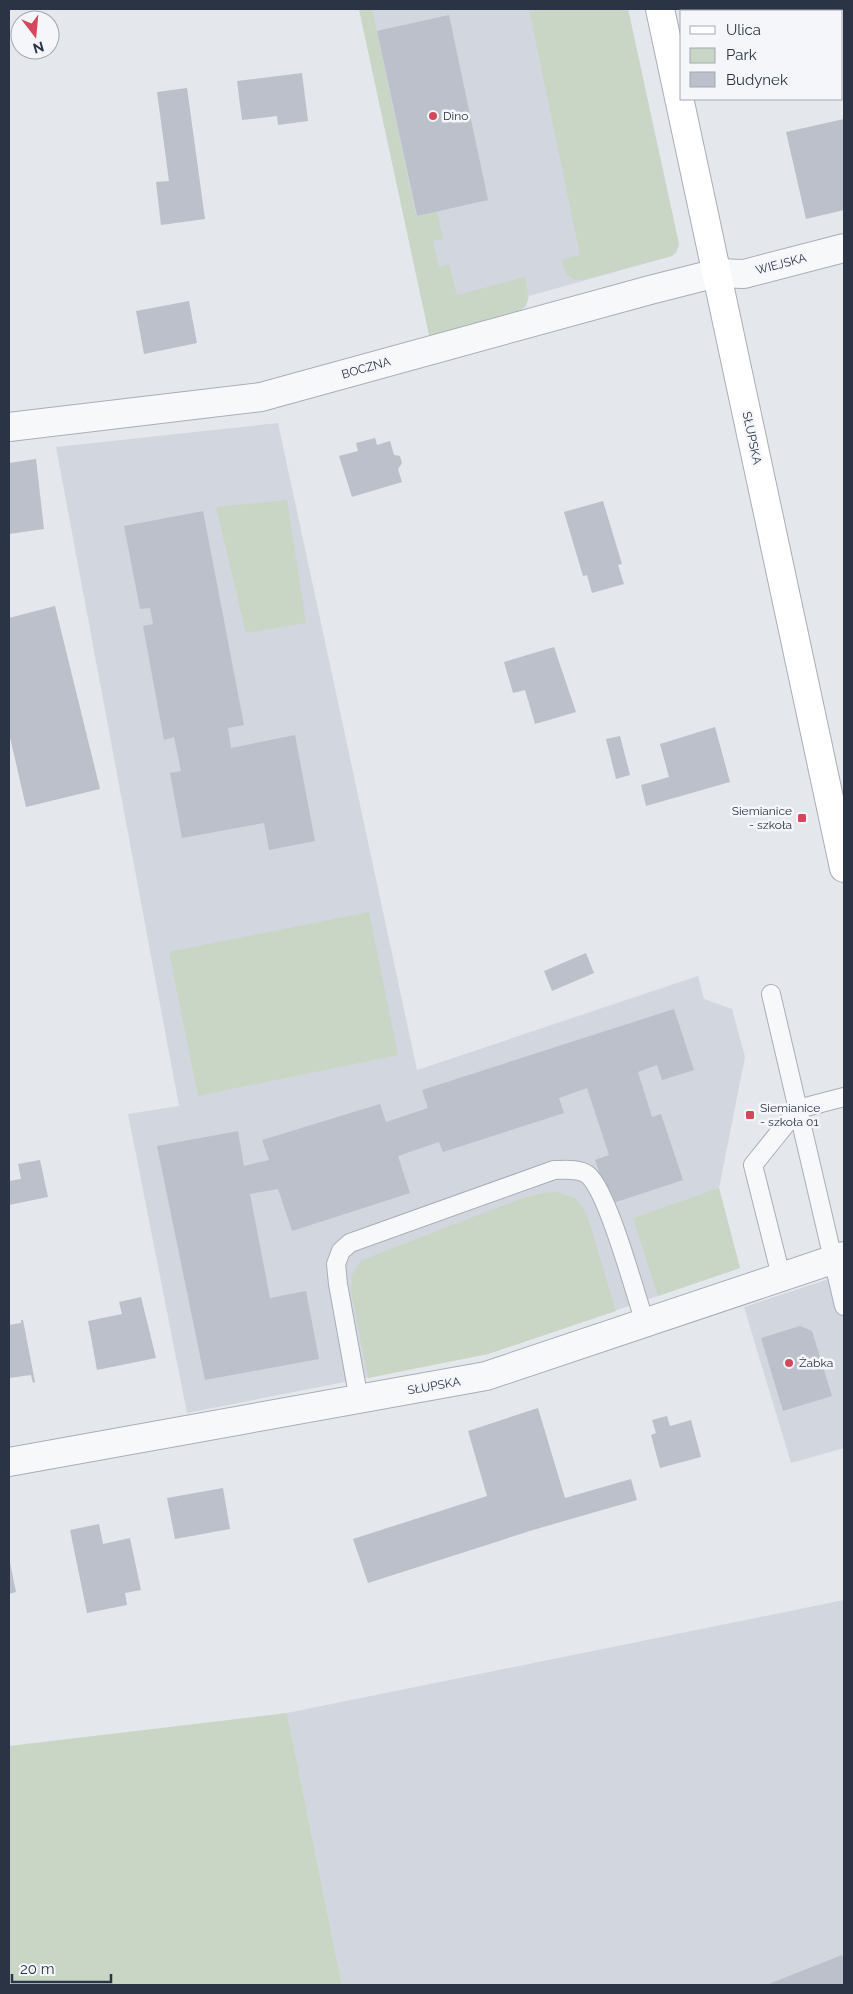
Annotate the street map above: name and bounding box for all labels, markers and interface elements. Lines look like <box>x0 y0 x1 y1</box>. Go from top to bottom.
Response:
north arrow <box>10 10 60 60</box>
legend <box>680 10 843 100</box>
text: Ulica <box>726 21 761 39</box>
text: N <box>31 38 46 57</box>
text: Park <box>726 46 757 64</box>
text: Budynek <box>726 71 788 89</box>
place label: Dino <box>443 109 468 123</box>
marker: Dino <box>427 110 439 122</box>
street label: WIEJSKA <box>754 251 808 277</box>
street label: BOCZNA <box>340 354 392 382</box>
street label: SŁUPSKA <box>740 410 764 466</box>
place label: Siemianice - szkoła <box>732 804 792 832</box>
marker: Siemianice - szkoła <box>796 812 808 824</box>
place label: Siemianice - szkoła 01 <box>760 1101 820 1129</box>
marker: Siemianice - szkoła 01 <box>744 1109 756 1121</box>
place label: Żabka <box>799 1356 833 1370</box>
marker: Żabka <box>783 1357 795 1369</box>
street label: SŁUPSKA <box>406 1374 462 1398</box>
scale bar <box>12 1952 111 1984</box>
text: 20 m <box>20 1960 55 1978</box>

